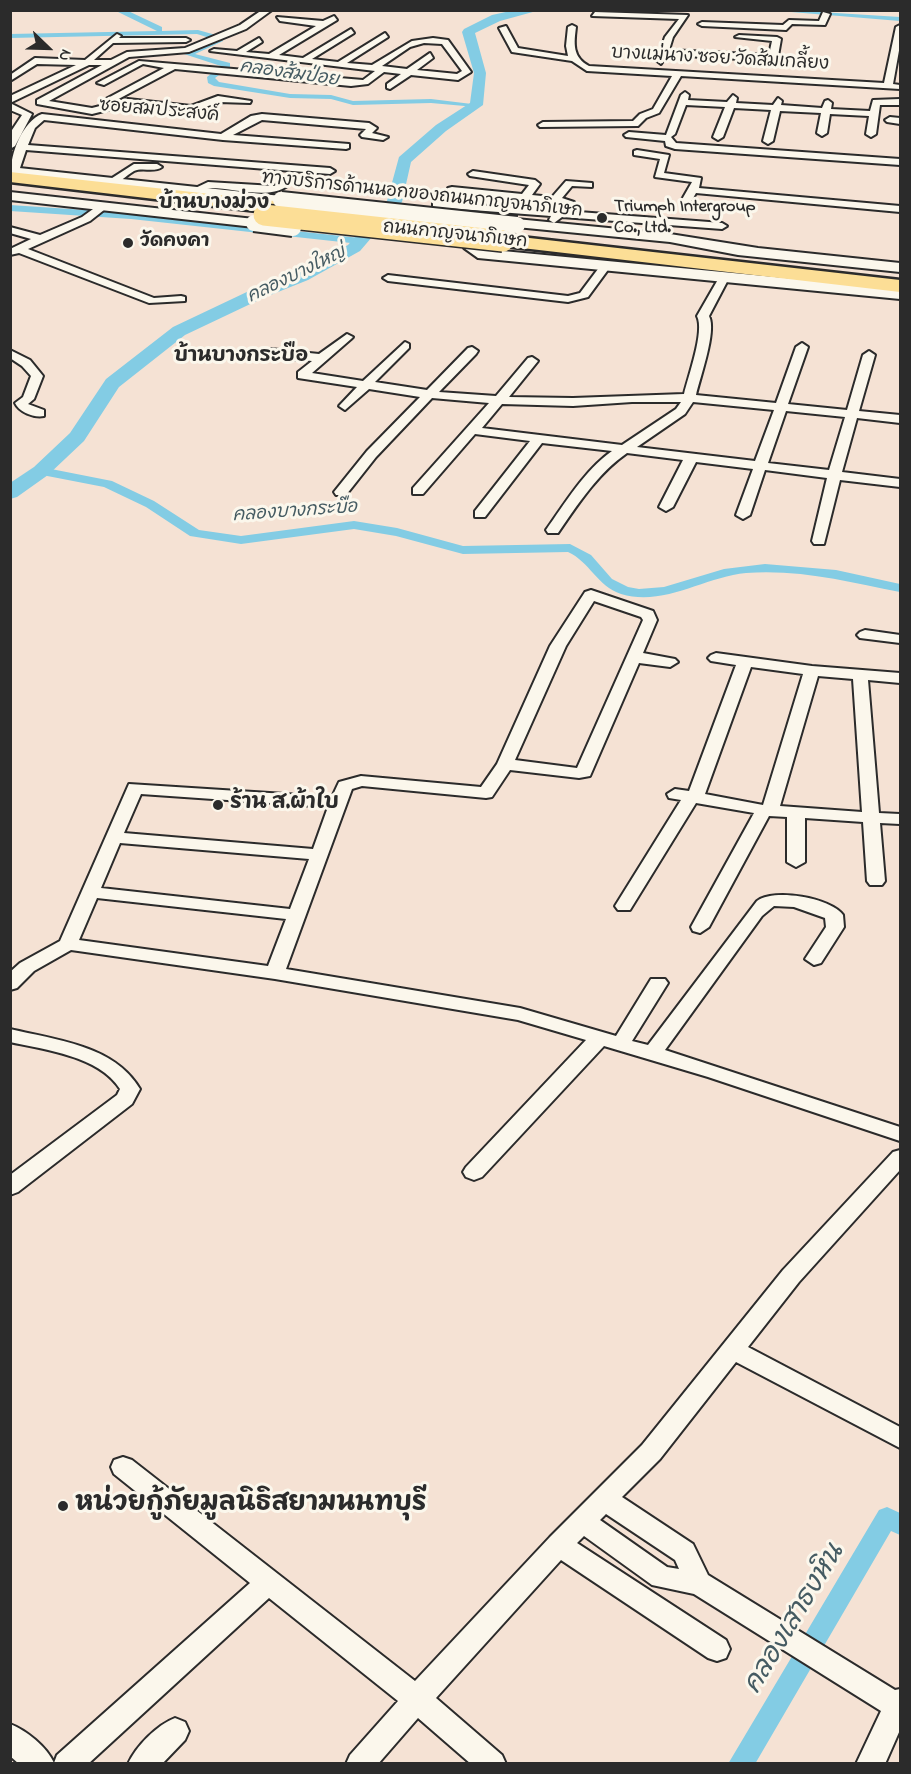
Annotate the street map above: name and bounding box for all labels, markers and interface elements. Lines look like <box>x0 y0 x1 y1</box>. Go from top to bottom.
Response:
north arrow <box>18 18 78 78</box>
street label: บางแม่นาง ซอย วัดส้มเกลี้ยง <box>610 44 830 76</box>
text: N <box>51 45 78 65</box>
water label: คลองส้มป่อย <box>238 57 340 93</box>
street label: ซอยสมประสงค์ <box>98 96 220 128</box>
street label: ทางบริการด้านนอกของถนนกาญจนาภิเษก <box>260 168 584 224</box>
district label: บ้านบางม่วง <box>159 193 269 217</box>
place label: Triumph Intergroup Co., Ltd. <box>614 197 756 240</box>
marker: Triumph Intergroup Co., Ltd. <box>595 211 609 225</box>
street label: ถนนกาญจนาภิเษก <box>382 218 528 254</box>
place label: วัดคงคา <box>140 232 209 254</box>
marker: วัดคงคา <box>121 236 135 250</box>
water label: คลองบางใหญ่ <box>244 243 350 309</box>
district label: บ้านบางกระบือ <box>174 346 308 370</box>
water label: คลองบางกระบือ <box>232 498 358 528</box>
place label: ร้าน ส.ผ้าใบ <box>230 792 339 818</box>
marker: ร้าน ส.ผ้าใบ <box>211 798 225 812</box>
place label: หน่วยกู้ภัยมูลนิธิสยามนนทบุรี <box>75 1490 426 1522</box>
marker: หน่วยกู้ภัยมูลนิธิสยามนนทบุรี <box>56 1499 70 1513</box>
water label: คลองเสาธงหิน <box>739 1539 853 1701</box>

